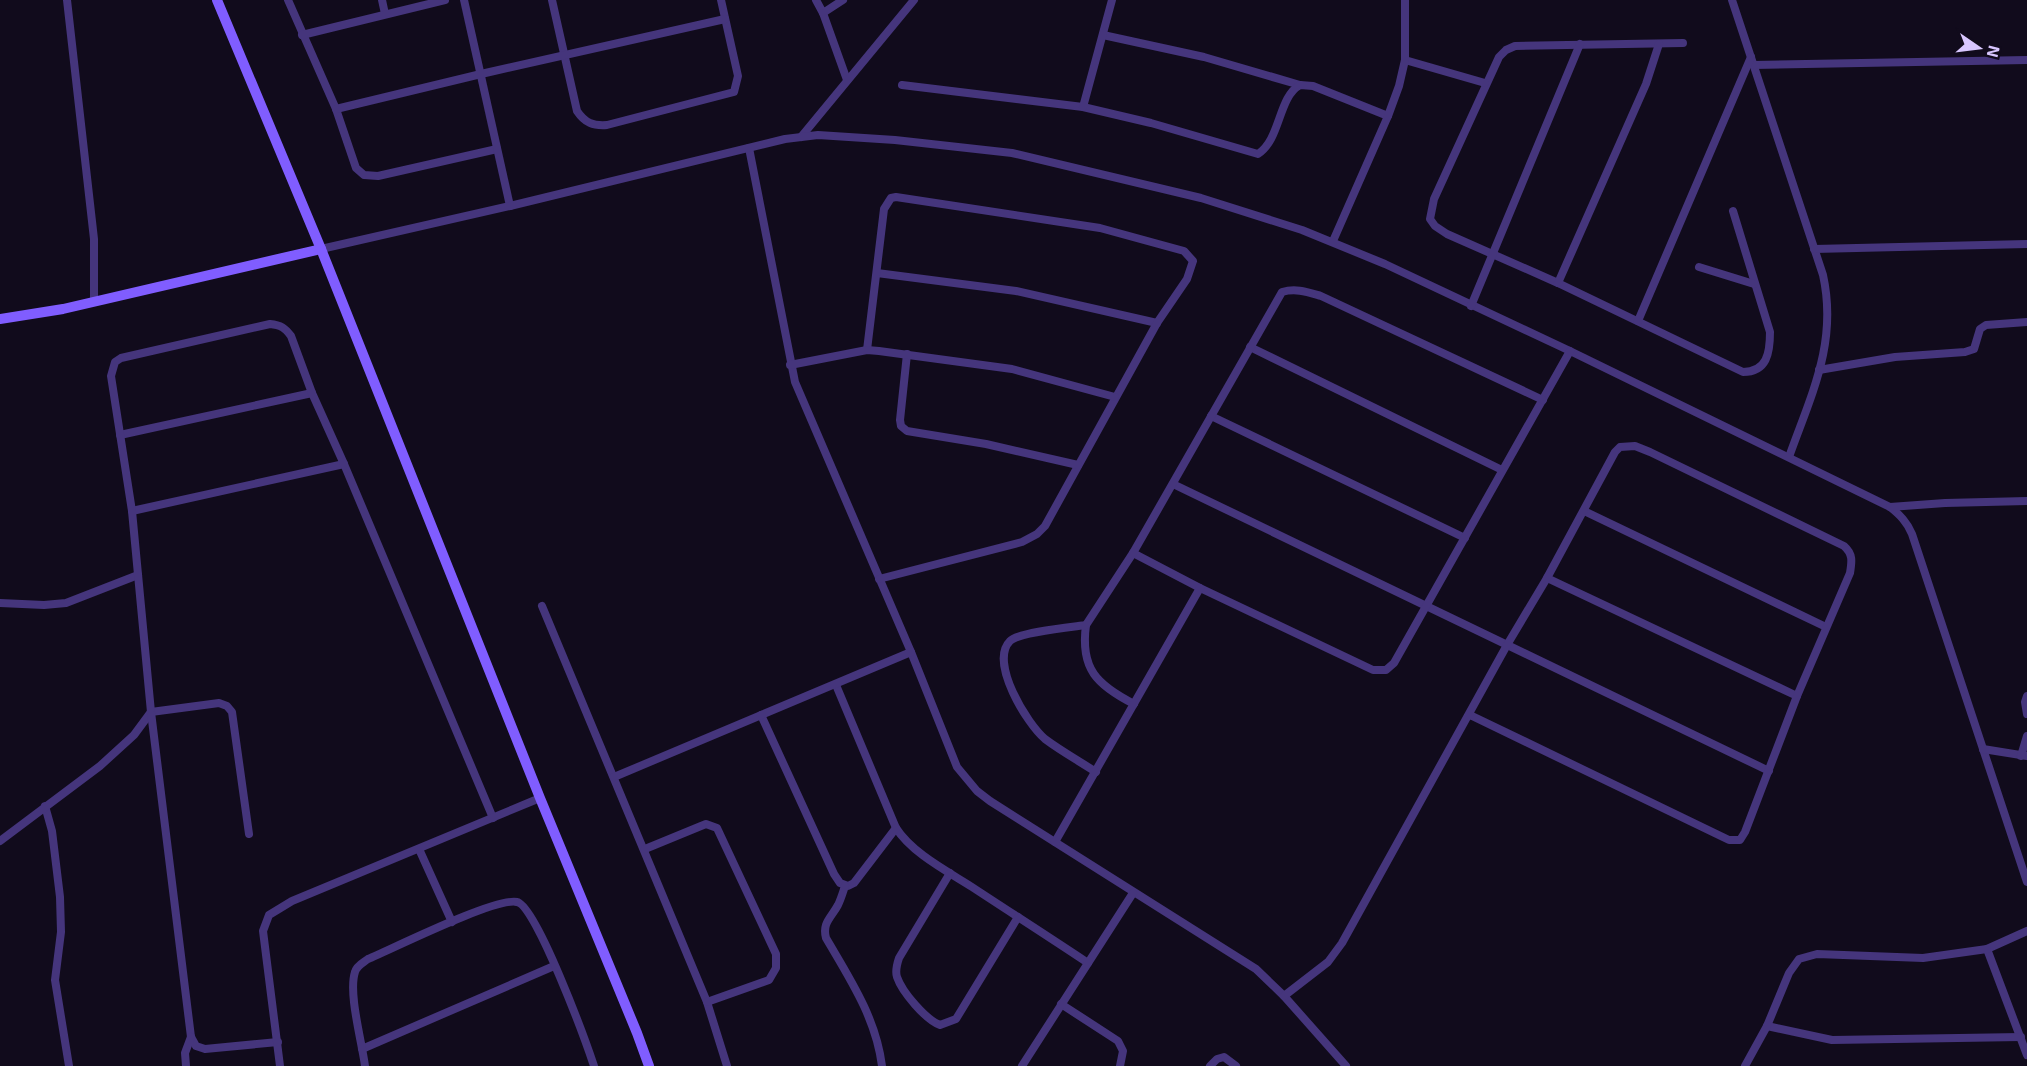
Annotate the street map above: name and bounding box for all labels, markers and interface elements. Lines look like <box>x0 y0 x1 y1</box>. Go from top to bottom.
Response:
north arrow <box>1949 18 2009 78</box>
text: N <box>1983 44 2005 60</box>

